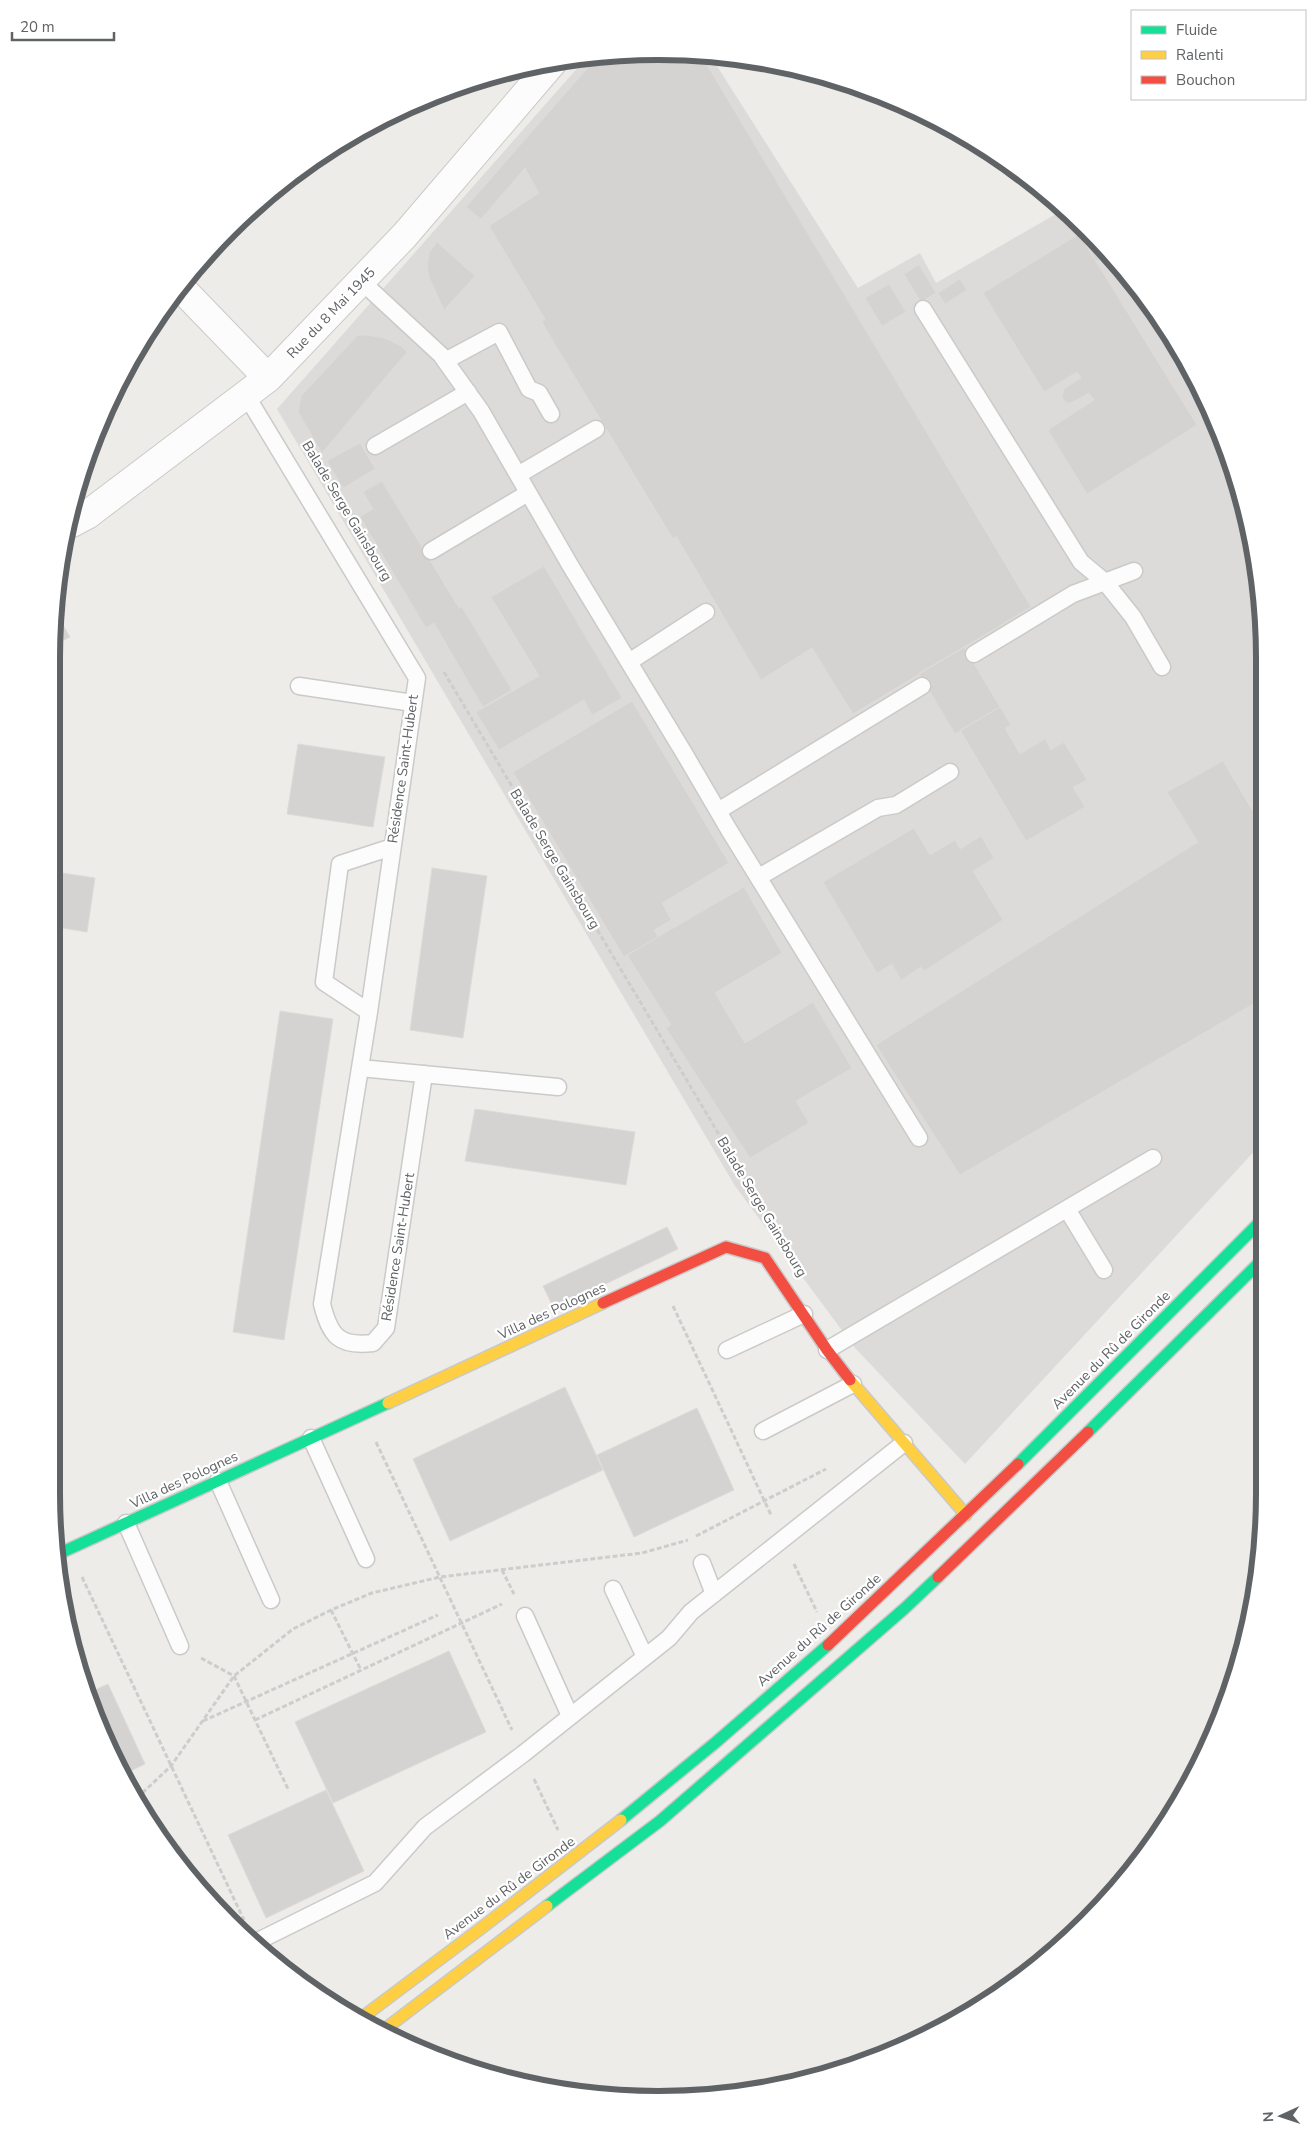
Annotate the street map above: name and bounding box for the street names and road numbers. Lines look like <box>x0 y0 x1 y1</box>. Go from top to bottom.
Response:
street label: Rue du 8 Mai 1945 <box>283 263 379 363</box>
street label: Balade Serge Gainsbourg <box>298 437 396 585</box>
street label: Résidence Saint-Hubert <box>383 693 423 845</box>
street label: Balade Serge Gainsbourg <box>506 785 604 933</box>
street label: Balade Serge Gainsbourg <box>713 1133 811 1281</box>
street label: Résidence Saint-Hubert <box>377 1171 419 1323</box>
street label: Villa des Polognes <box>494 1278 609 1345</box>
street label: Avenue du Rû de Gironde <box>1048 1287 1174 1413</box>
street label: Villa des Polognes <box>126 1447 241 1514</box>
street label: Avenue du Rû de Gironde <box>753 1569 885 1691</box>
street label: Avenue du Rû de Gironde <box>439 1832 579 1944</box>

